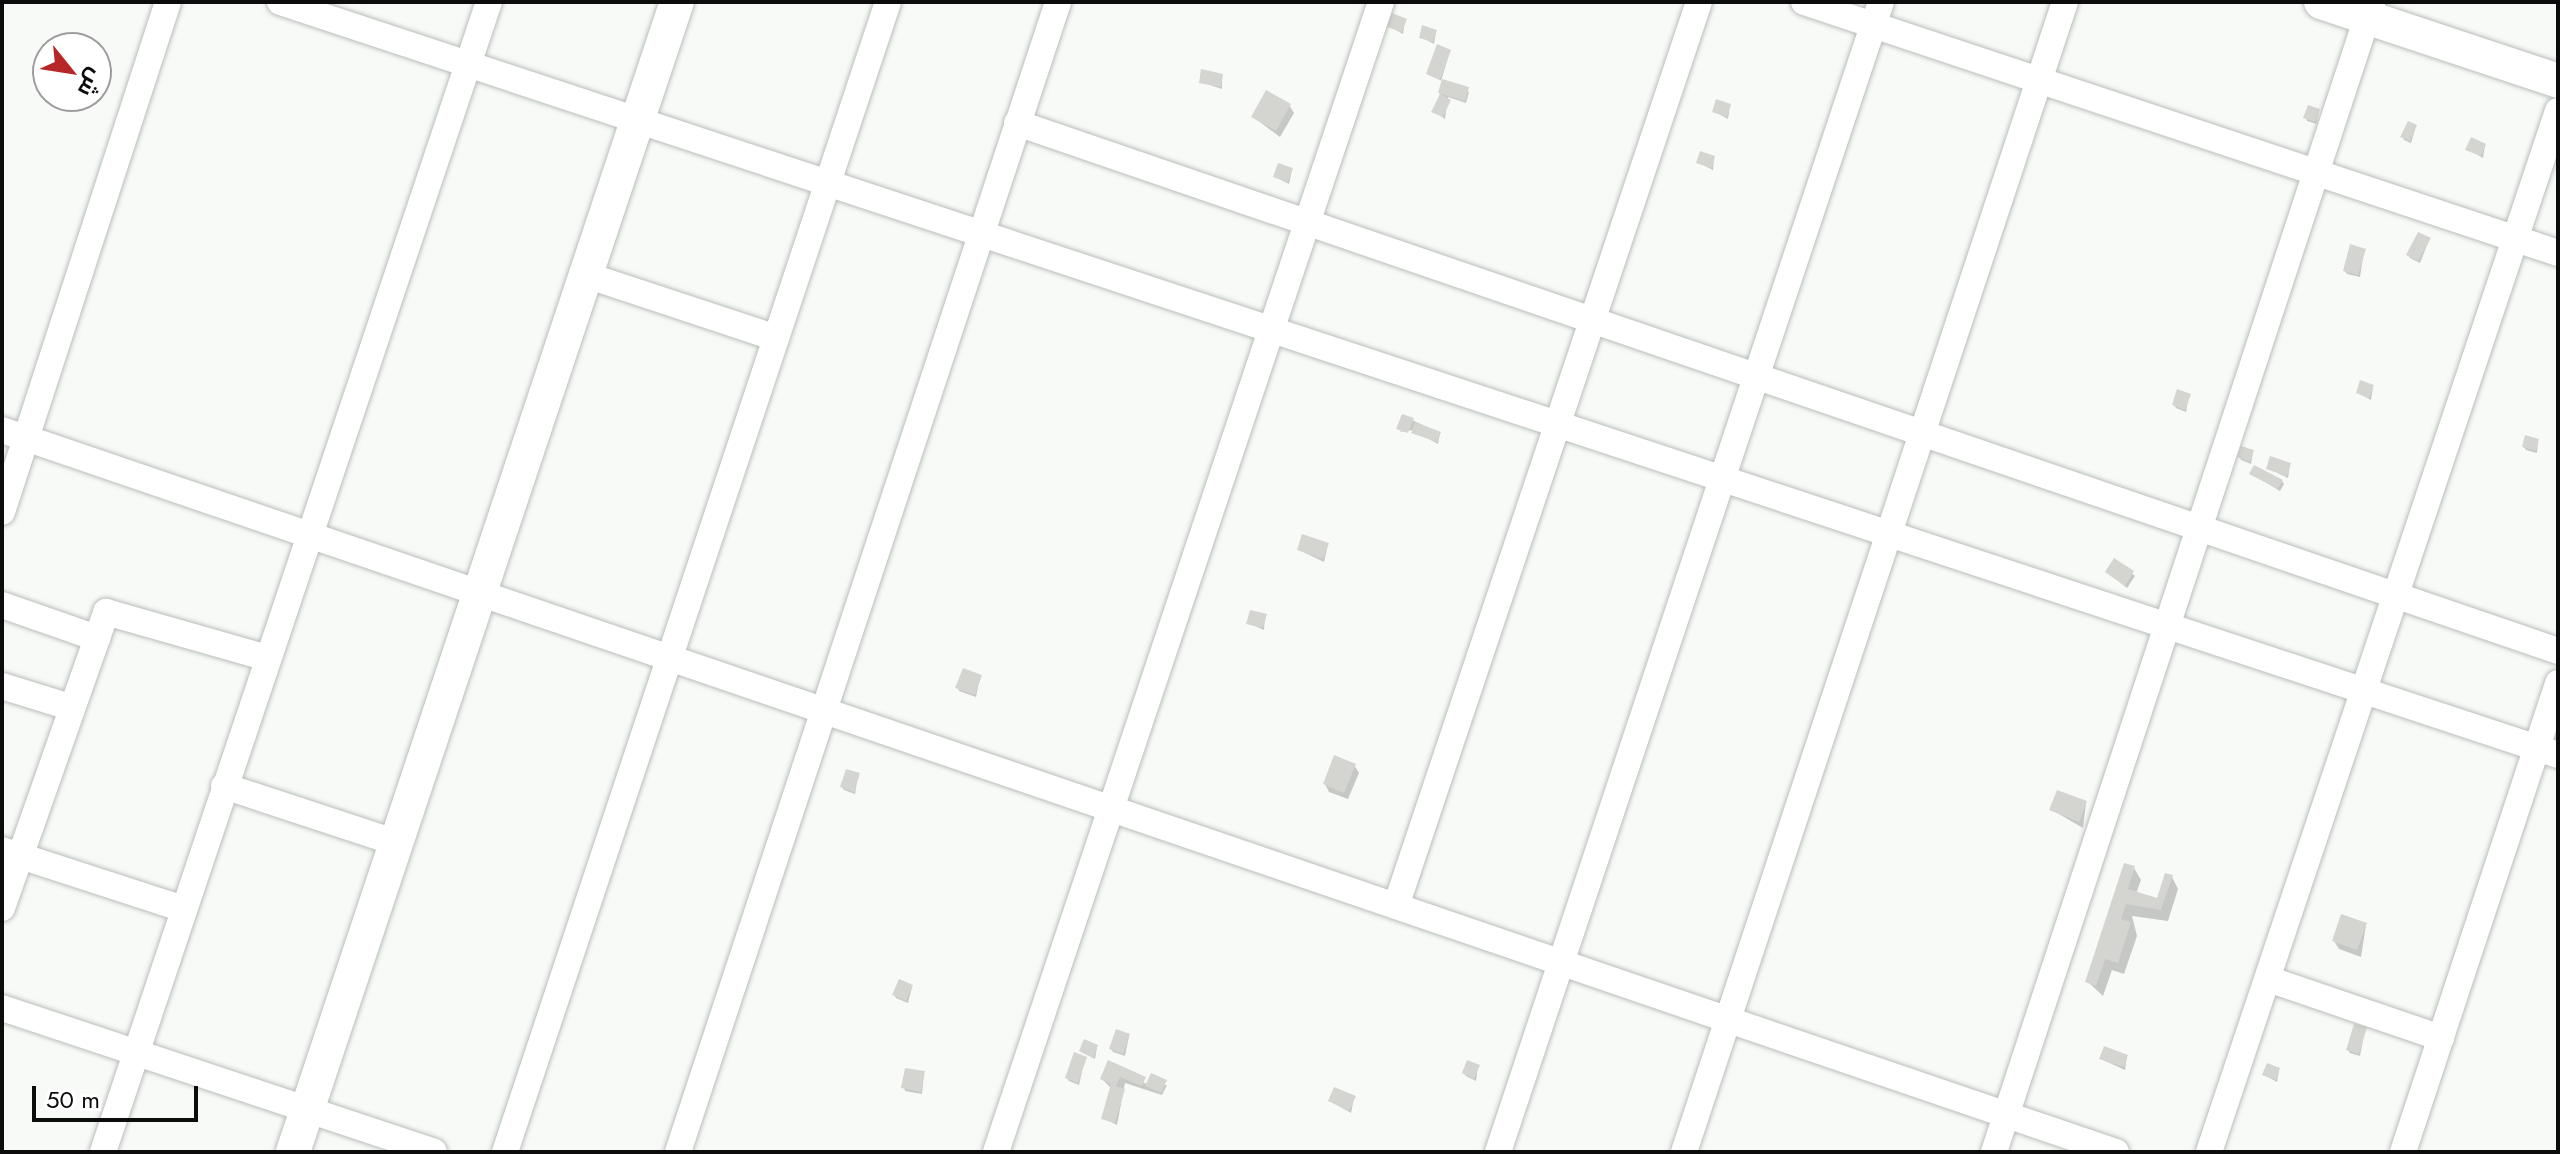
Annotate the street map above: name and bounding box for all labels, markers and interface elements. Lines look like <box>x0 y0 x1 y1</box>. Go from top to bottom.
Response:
north arrow <box>32 32 112 112</box>
text: ش <box>70 63 112 103</box>
scale bar <box>36 1070 202 1120</box>
text: 50 m <box>46 1082 100 1117</box>

